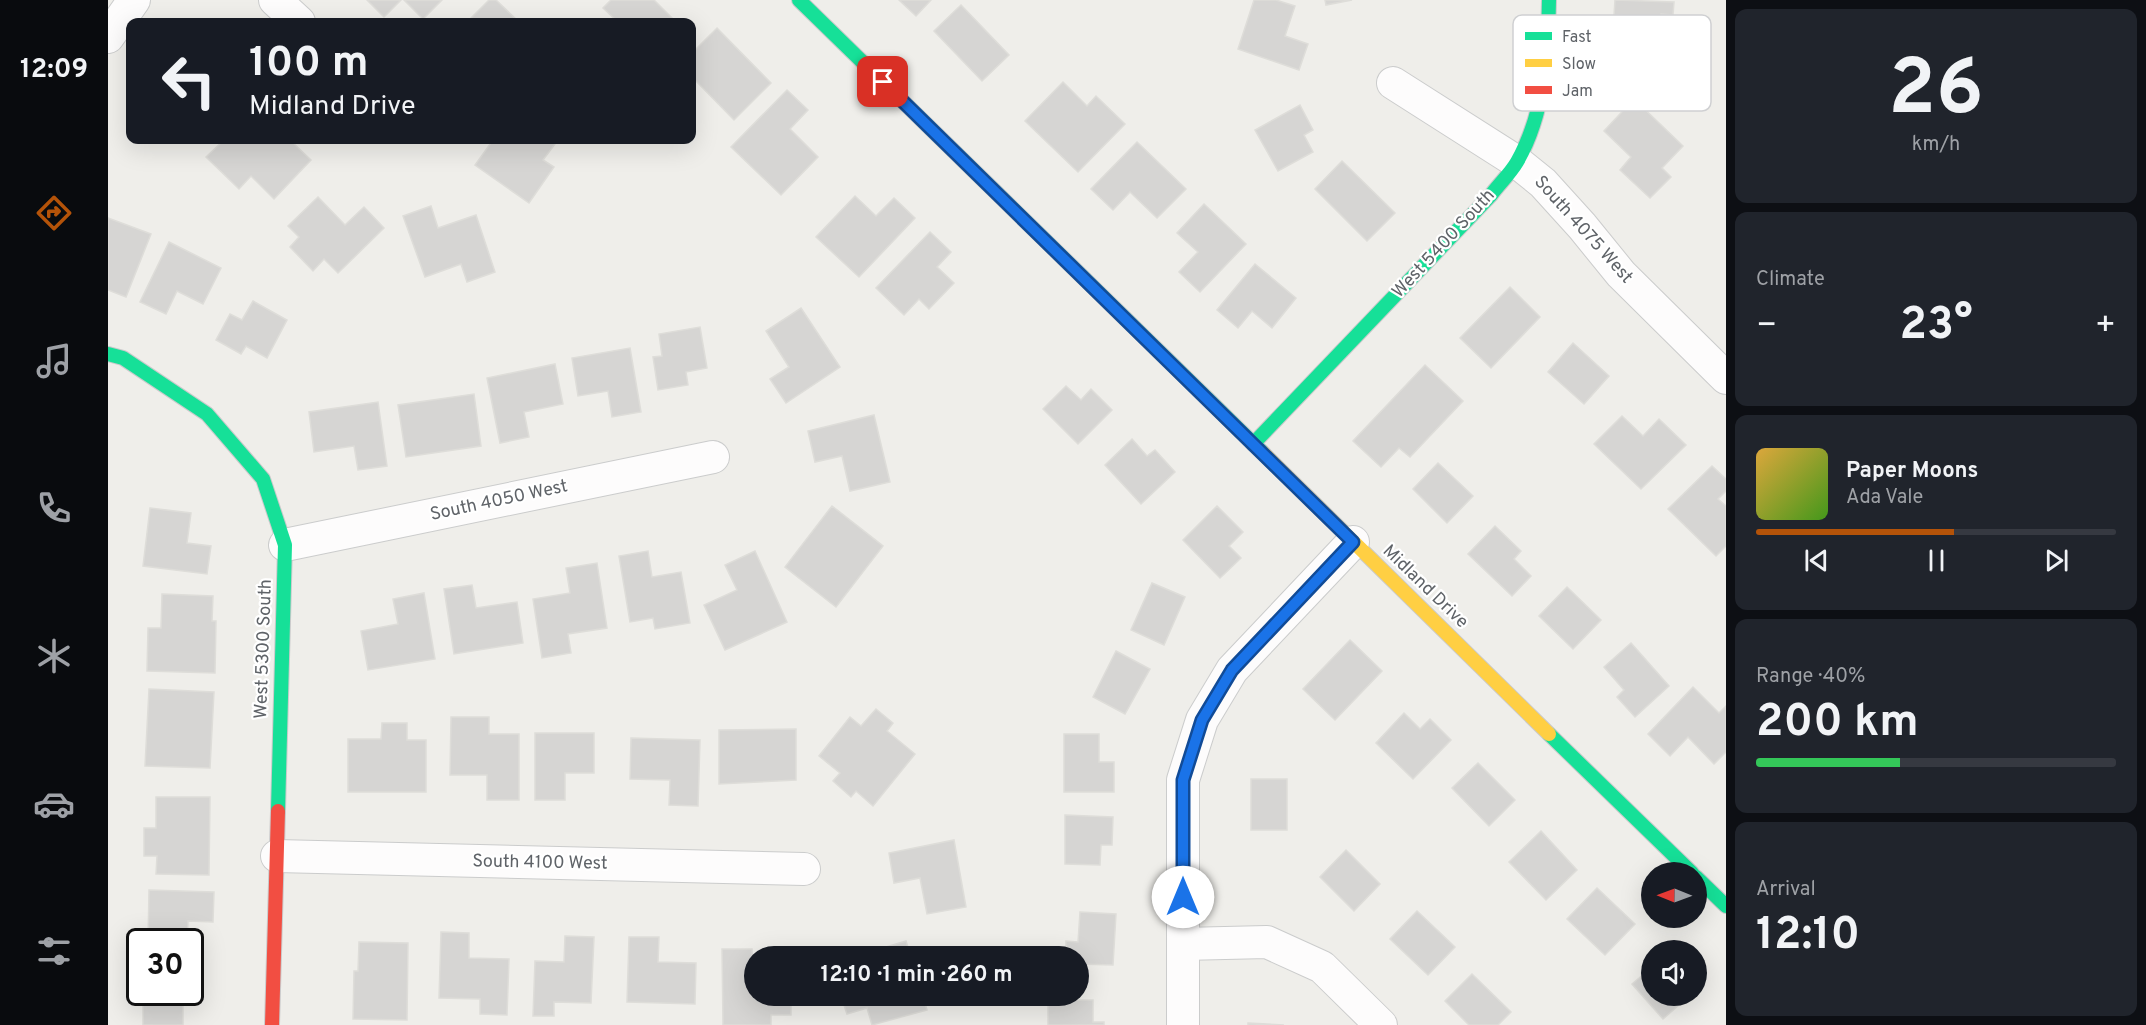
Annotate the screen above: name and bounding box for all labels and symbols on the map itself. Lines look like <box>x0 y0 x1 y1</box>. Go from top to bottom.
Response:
legend <box>1513 15 1711 111</box>
text: Fast <box>1562 28 1592 48</box>
text: Slow <box>1562 55 1596 75</box>
pin <box>857 56 908 107</box>
text: Jam <box>1562 82 1593 102</box>
street label: South 4075 West <box>1528 171 1638 289</box>
street label: West 5400 South <box>1388 185 1500 303</box>
street label: South 4050 West <box>428 475 570 527</box>
street label: Midland Drive <box>1377 540 1473 634</box>
street label: West 5300 South <box>250 579 278 719</box>
street label: South 4100 West <box>472 850 608 876</box>
north arrow <box>1641 862 1707 928</box>
position arrow <box>1151 865 1215 929</box>
speed limit sign: 30 <box>126 928 204 1006</box>

